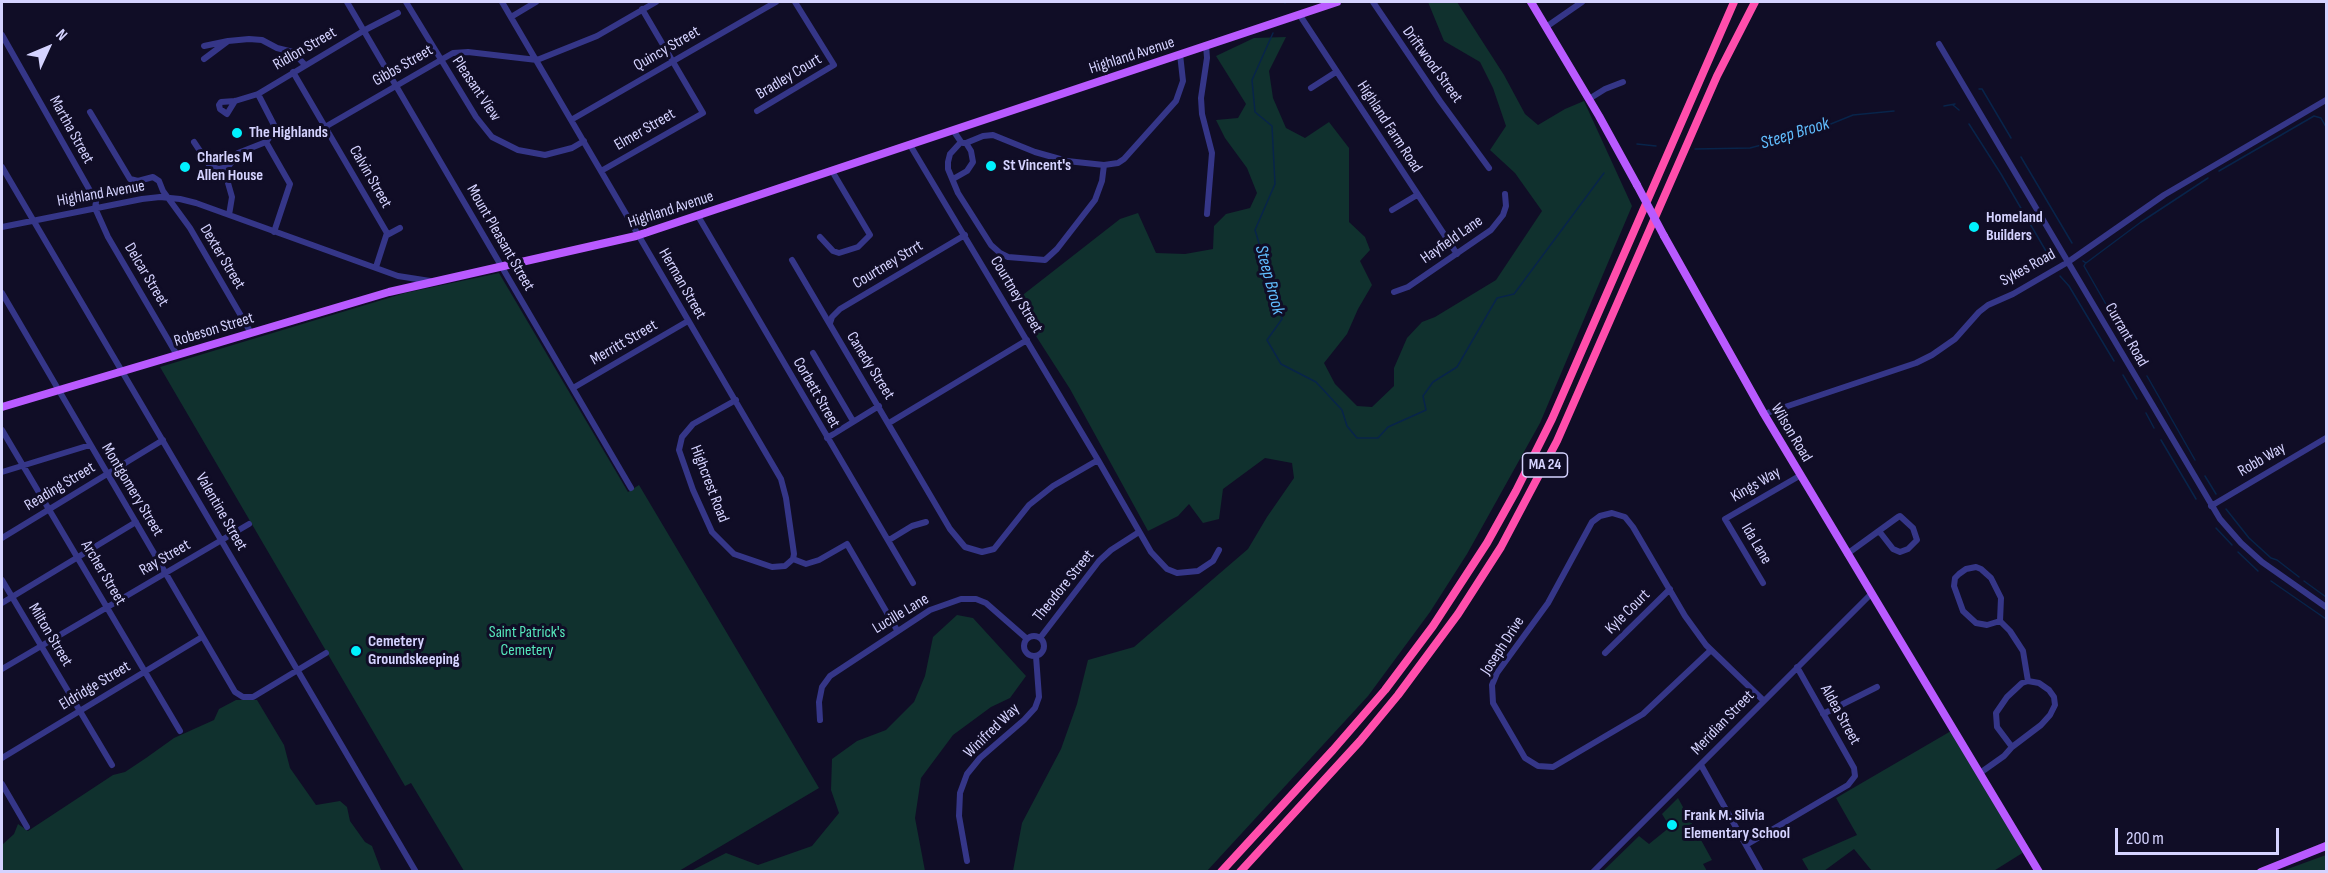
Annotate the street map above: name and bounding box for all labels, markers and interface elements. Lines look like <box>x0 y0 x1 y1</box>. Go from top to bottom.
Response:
north arrow <box>18 18 78 78</box>
street label: Quincy Street <box>631 22 703 76</box>
street label: Ridlon Street <box>270 23 340 75</box>
street label: Driftwood Street <box>1398 23 1466 107</box>
text: N <box>52 25 71 45</box>
street label: Highland Avenue <box>1087 33 1177 79</box>
street label: Gibbs Street <box>369 41 437 91</box>
street label: Bradley Court <box>753 50 825 104</box>
street label: Pleasant View <box>447 53 505 125</box>
street label: Highland Farm Road <box>1352 78 1426 176</box>
street label: Martha Street <box>45 93 97 167</box>
street label: Elmer Street <box>611 105 679 155</box>
water label: Steep Brook <box>1758 113 1832 155</box>
place label: The Highlands <box>249 123 328 143</box>
marker: The Highlands <box>230 126 244 140</box>
street label: Calvin Street <box>344 142 396 212</box>
place label: Charles M Allen House <box>197 148 263 186</box>
place label: St Vincent's <box>1003 156 1071 176</box>
marker: St Vincent's <box>984 159 998 173</box>
marker: Charles M Allen House <box>178 160 192 174</box>
street label: Highland Avenue <box>56 177 146 211</box>
street label: Mount Pleasant Street <box>462 181 538 295</box>
street label: Highland Avenue <box>626 187 716 233</box>
place label: Homeland Builders <box>1986 208 2043 246</box>
street label: Hayfield Lane <box>1417 212 1487 268</box>
marker: Homeland Builders <box>1967 220 1981 234</box>
street label: Dexter Street <box>195 221 249 293</box>
street label: Courtney Strrt <box>849 237 927 293</box>
street label: Delcar Street <box>120 240 172 310</box>
water label: Steep Brook <box>1249 243 1289 317</box>
street label: Herman Street <box>654 245 710 323</box>
street label: Sykes Road <box>1997 245 2059 291</box>
street label: Courtney Street <box>986 253 1046 337</box>
street label: Currant Road <box>2100 300 2152 370</box>
street label: Robeson Street <box>172 309 256 351</box>
street label: Merritt Street <box>587 316 661 370</box>
street label: Canedy Street <box>842 329 898 403</box>
street label: Corbett Street <box>788 354 844 432</box>
street label: Wilson Road <box>1766 400 1816 466</box>
street label: Robb Way <box>2235 439 2289 481</box>
street label: Montgomery Street <box>97 440 167 540</box>
street label: Highcrest Road <box>685 443 733 525</box>
road number: MA 24 <box>1522 453 1568 477</box>
street label: Reading Street <box>21 458 99 516</box>
street label: Kings Way <box>1728 463 1784 507</box>
street label: Valentine Street <box>191 470 251 554</box>
street label: Ida Lane <box>1736 520 1776 568</box>
street label: Ray Street <box>136 536 194 580</box>
street label: Archer Street <box>76 537 130 609</box>
street label: Theodore Street <box>1029 546 1099 626</box>
street label: Kyle Court <box>1602 586 1654 638</box>
street label: Lucille Lane <box>869 590 933 638</box>
street label: Milton Street <box>24 600 76 670</box>
street label: Joseph Drive <box>1477 613 1529 679</box>
park label: Saint Patrick's Cemetery <box>489 623 565 661</box>
place label: Cemetery Groundskeeping <box>368 632 460 670</box>
marker: Cemetery Groundskeeping <box>349 644 363 658</box>
street label: Eldridge Street <box>56 657 134 715</box>
street label: Aldea Street <box>1816 682 1864 748</box>
street label: Meridian Street <box>1687 687 1759 759</box>
street label: Winifred Way <box>960 700 1024 762</box>
place label: Frank M. Silvia Elementary School <box>1684 806 1790 844</box>
scale bar <box>2118 816 2282 854</box>
marker: Frank M. Silvia Elementary School <box>1665 818 1679 832</box>
text: 200 m <box>2126 828 2164 849</box>

